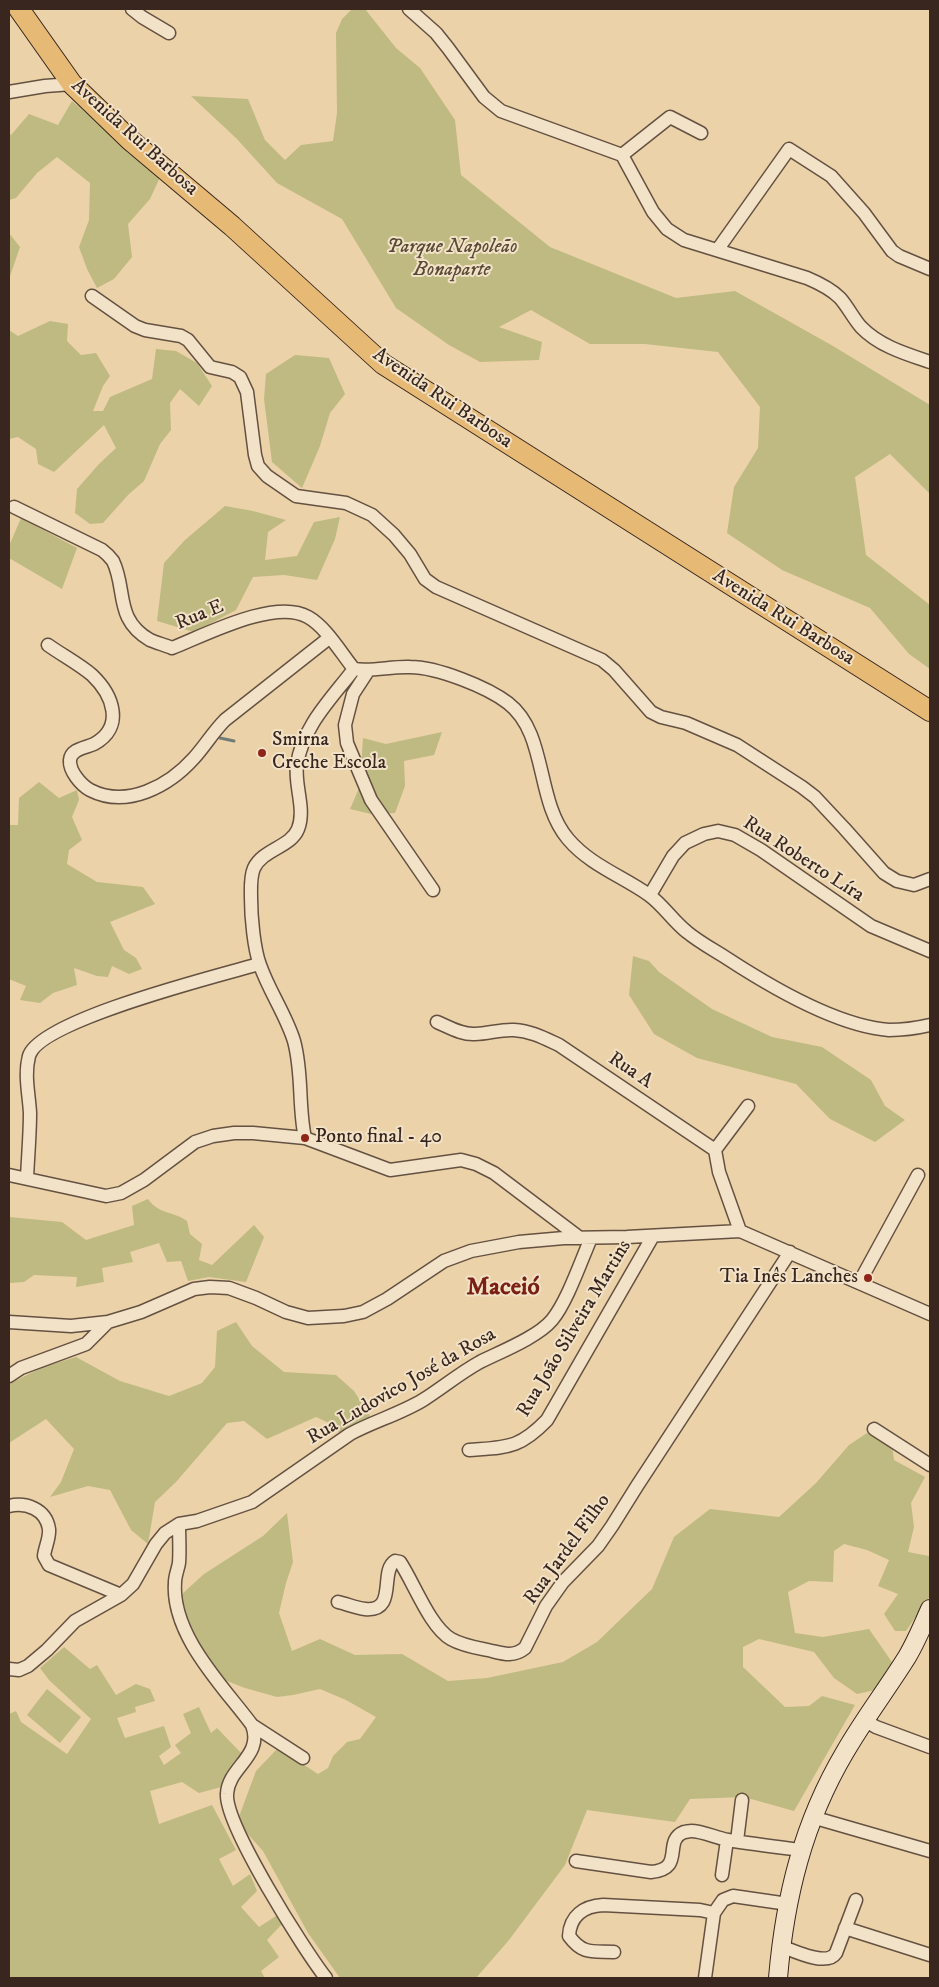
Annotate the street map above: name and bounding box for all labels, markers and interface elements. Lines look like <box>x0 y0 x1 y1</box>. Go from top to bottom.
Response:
street label: Avenida Rui Barbosa <box>65 75 203 201</box>
park label: Parque Napoleão Bonaparte <box>387 236 517 283</box>
street label: Avenida Rui Barbosa <box>368 343 516 455</box>
street label: Avenida Rui Barbosa <box>708 565 858 671</box>
street label: Rua E <box>172 596 228 636</box>
place label: Smirna Creche Escola <box>272 729 386 776</box>
marker: Smirna Creche Escola <box>256 747 268 759</box>
street label: Rua Roberto Líra <box>738 812 868 908</box>
street label: Rua A <box>603 1047 657 1095</box>
place label: Ponto final - 40 <box>315 1126 442 1150</box>
marker: Ponto final - 40 <box>299 1132 311 1144</box>
street label: Rua João Silveira Martins <box>513 1236 637 1422</box>
place label: Tia Inês Lanches <box>720 1266 858 1290</box>
marker: Tia Inês Lanches <box>862 1272 874 1284</box>
district label: Maceió <box>466 1274 540 1304</box>
street label: Rua Ludovico José da Rosa <box>304 1323 500 1451</box>
street label: Rua Jardel Filho <box>520 1490 616 1610</box>

